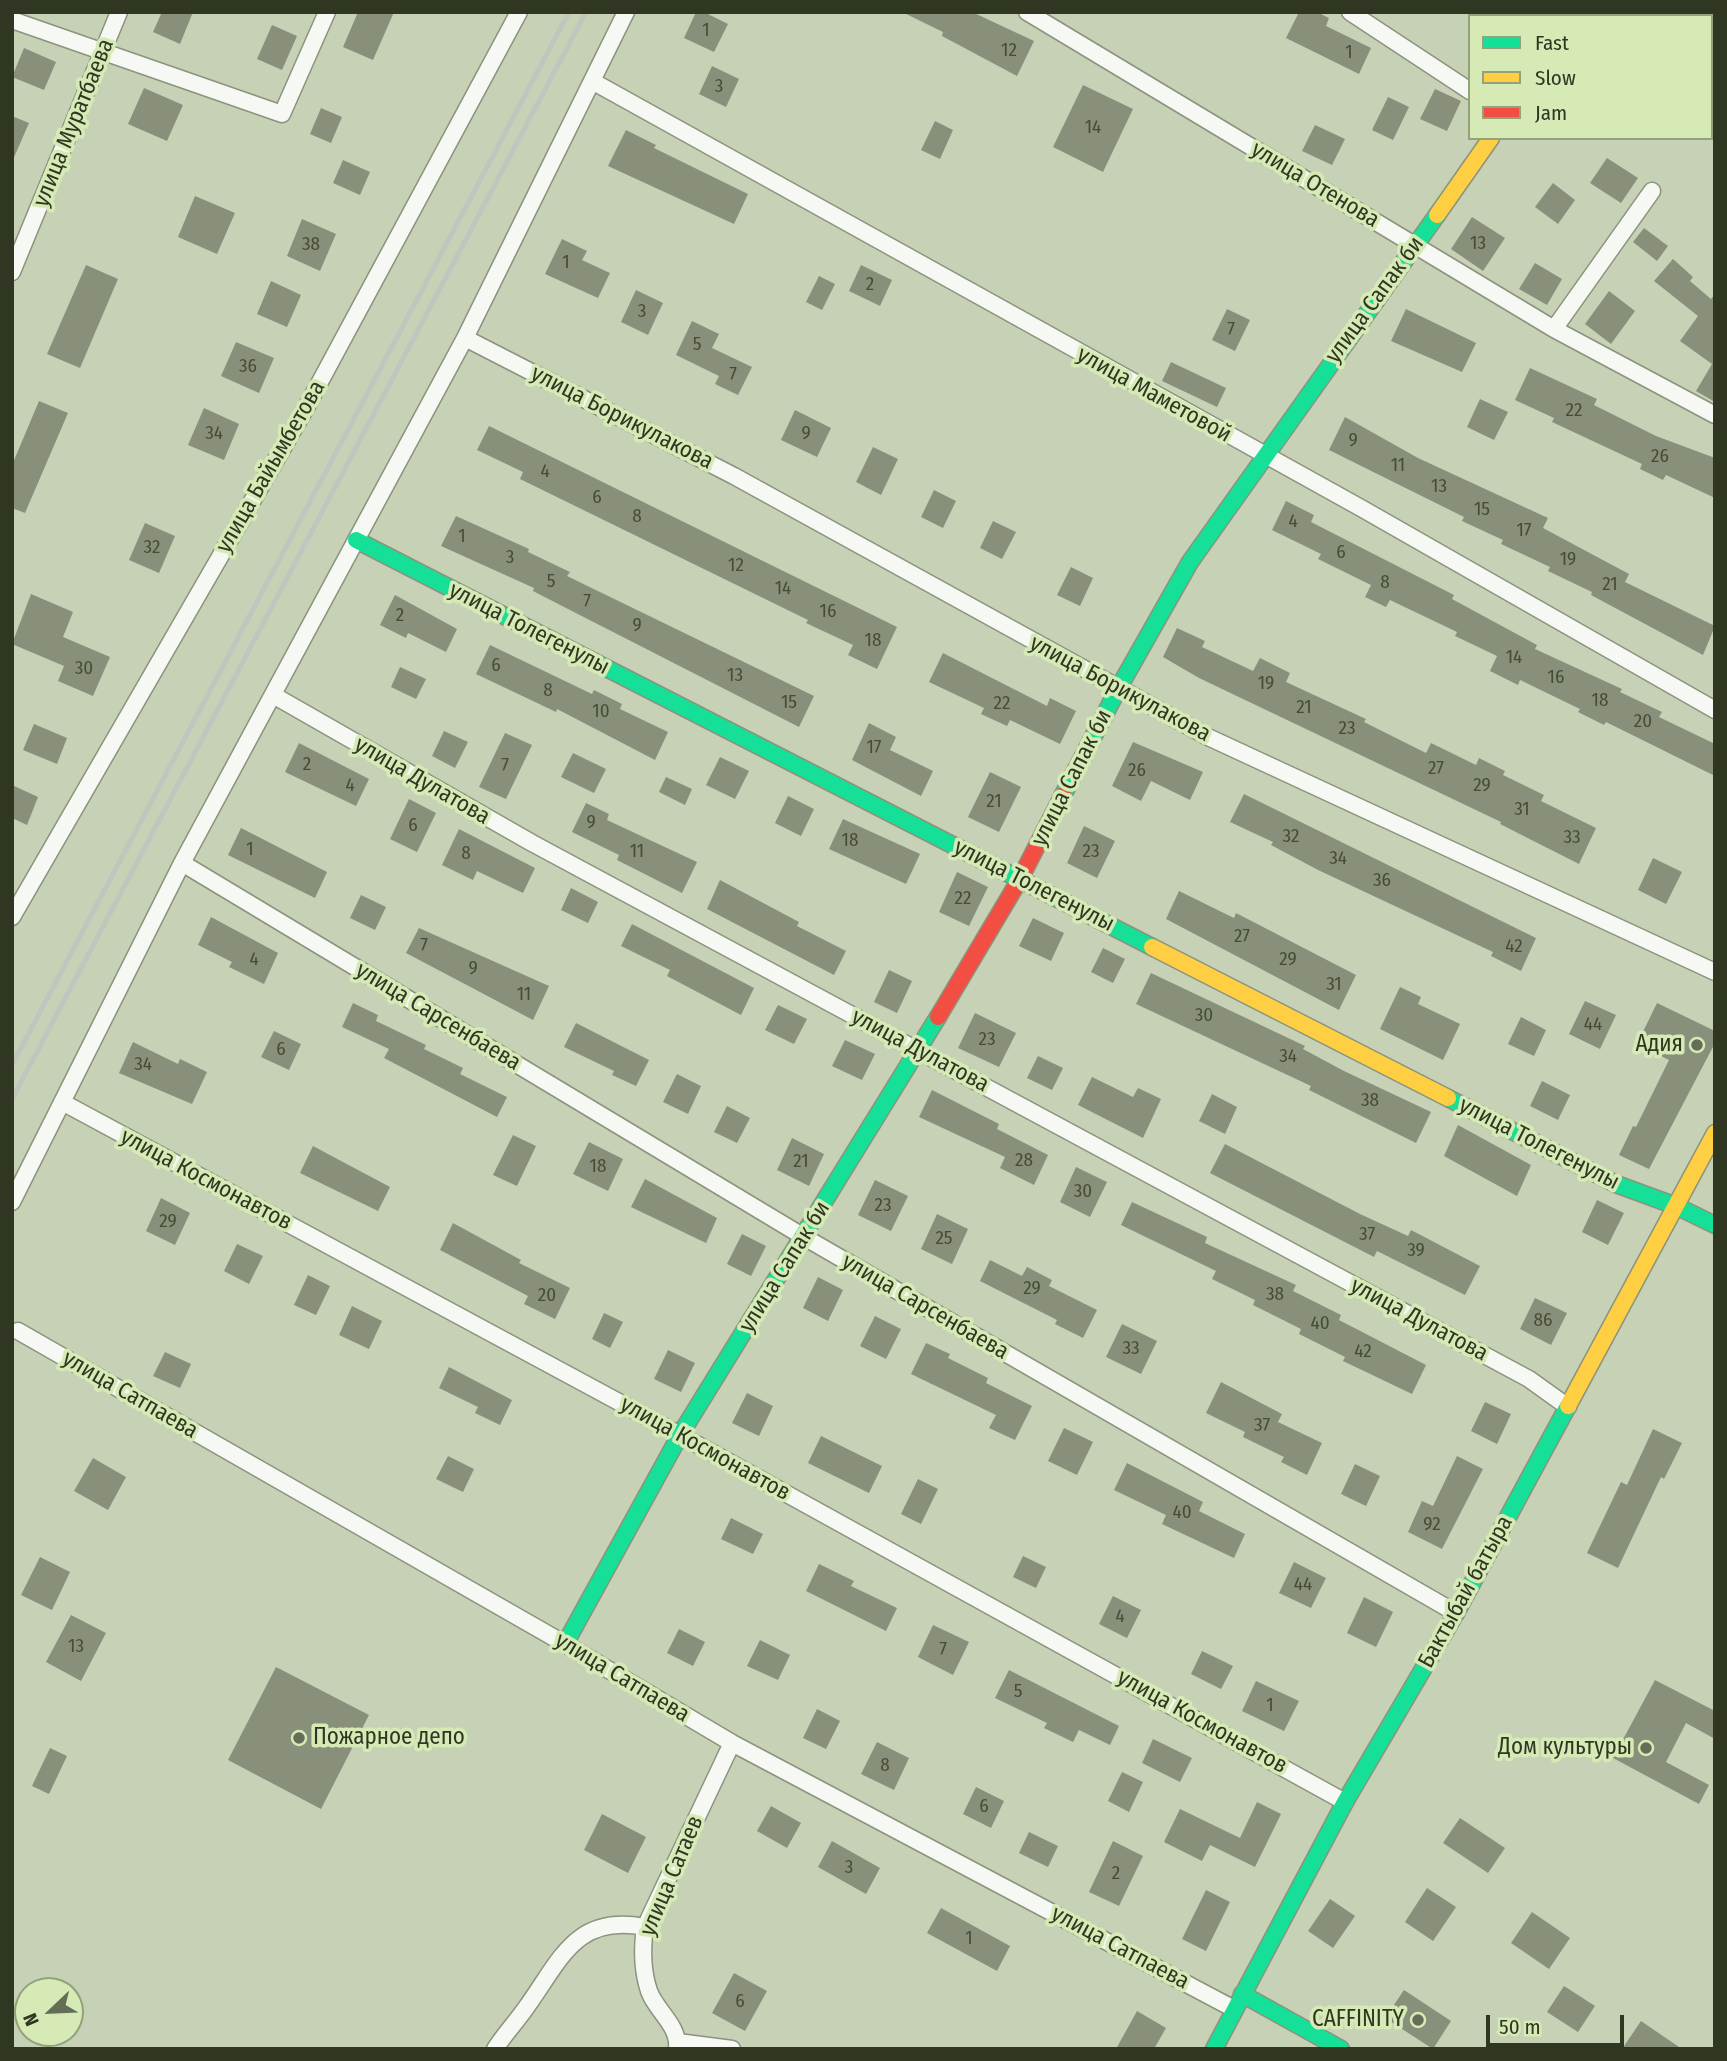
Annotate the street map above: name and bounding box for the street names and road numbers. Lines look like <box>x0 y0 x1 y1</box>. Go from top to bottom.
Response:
street label: улица Муратбаева <box>28 35 120 211</box>
street label: улица Отенова <box>1246 136 1384 234</box>
street label: улица Сапак би <box>1320 231 1430 369</box>
street label: улица Маметовой <box>1072 341 1236 449</box>
street label: улица Борикулакова <box>526 360 718 476</box>
street label: улица Байымбетова <box>210 376 332 558</box>
street label: улица Толегенулы <box>444 577 614 681</box>
street label: улица Борикулакова <box>1025 630 1215 748</box>
street label: улица Сапак би <box>1026 705 1118 851</box>
street label: улица Дулатова <box>349 731 495 831</box>
street label: улица Толегенулы <box>949 834 1119 938</box>
street label: улица Сарсенбаева <box>350 957 526 1077</box>
street label: улица Дулатова <box>846 1003 994 1099</box>
street label: улица Толегенулы <box>1454 1092 1624 1196</box>
street label: улица Космонавтов <box>116 1123 296 1237</box>
street label: улица Сапак би <box>734 1196 836 1338</box>
street label: улица Сарсенбаева <box>837 1248 1013 1366</box>
street label: улица Дулатова <box>1345 1272 1493 1368</box>
street label: улица Сатпаева <box>57 1345 203 1445</box>
street label: улица Космонавтов <box>615 1391 795 1507</box>
street label: Бактыбай батыра <box>1413 1511 1519 1673</box>
street label: улица Сатпаева <box>550 1627 694 1729</box>
street label: улица Космонавтов <box>1112 1664 1292 1780</box>
street label: улица Сатаев <box>634 1812 710 1940</box>
street label: улица Сатпаева <box>1046 1900 1194 1996</box>

